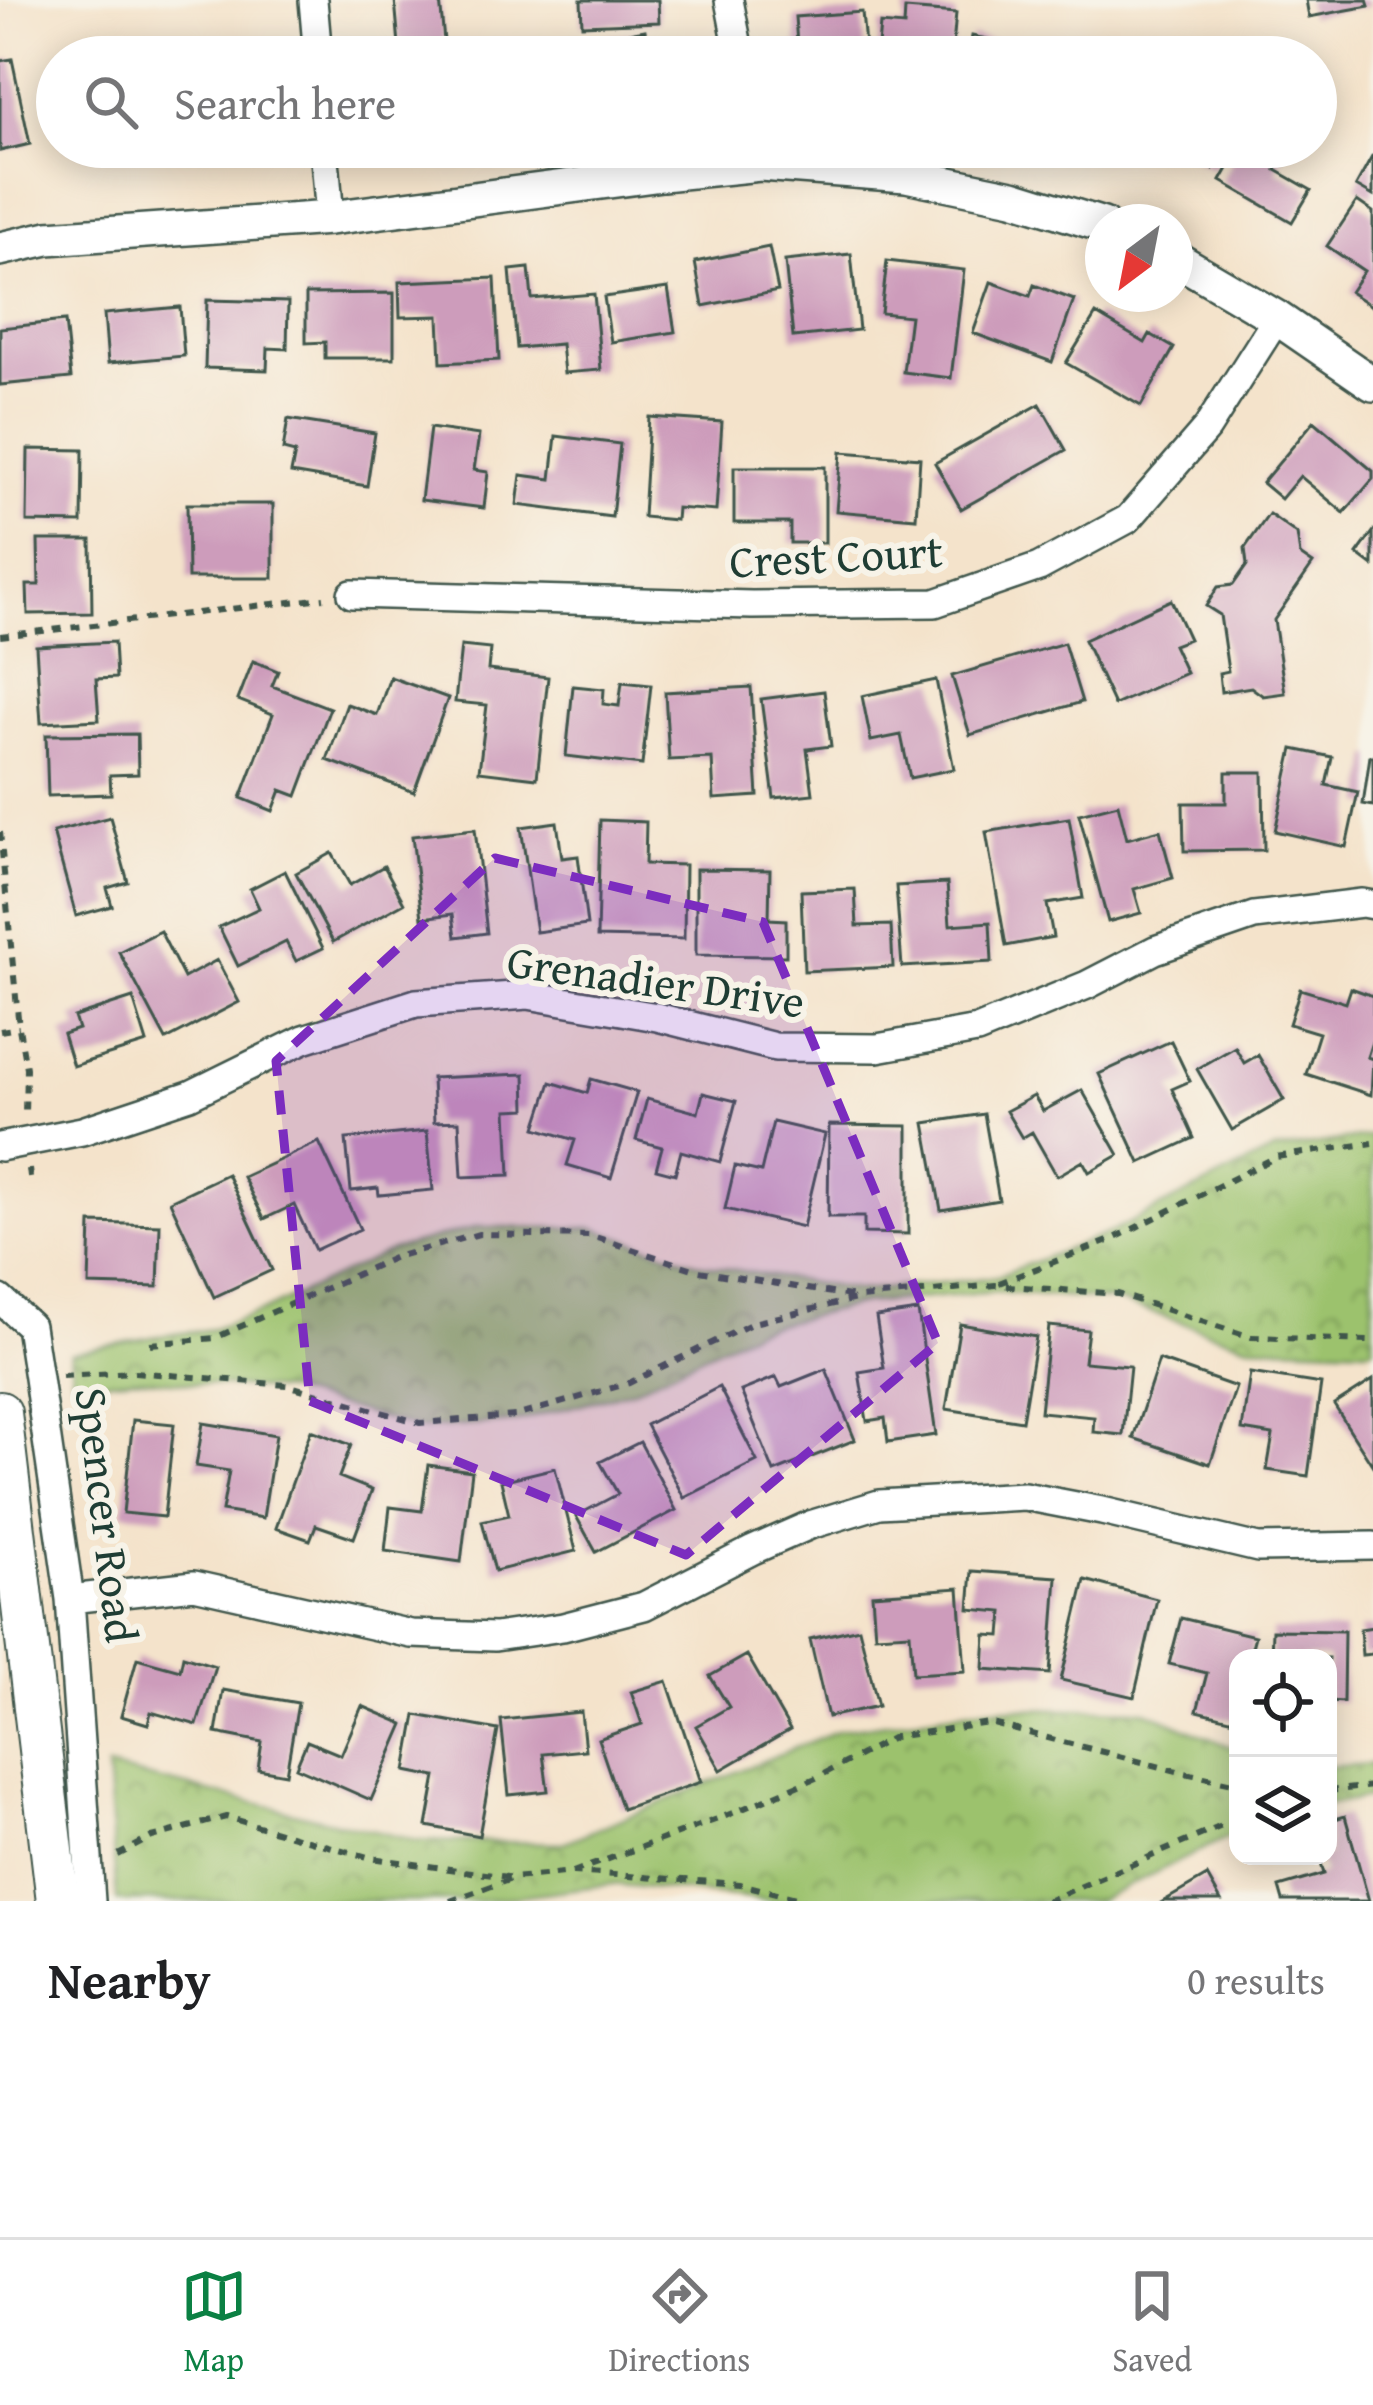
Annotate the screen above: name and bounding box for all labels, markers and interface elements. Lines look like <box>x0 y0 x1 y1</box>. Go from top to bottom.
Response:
search box <box>36 36 1337 168</box>
icon: search <box>78 69 144 135</box>
text: Search here <box>174 70 396 135</box>
north arrow <box>1085 204 1193 312</box>
street label: Crest Court <box>728 517 944 594</box>
street label: Grenadier Drive <box>503 927 809 1034</box>
street label: Spencer Road <box>60 1384 155 1646</box>
map controls <box>1229 1649 1337 1865</box>
button: locate <box>1229 1649 1337 1757</box>
button: layers <box>1229 1757 1337 1865</box>
text: Nearby <box>48 1942 211 2017</box>
text: 0 results <box>1187 1951 1325 2008</box>
tab: Map <box>181 2263 247 2383</box>
tab: Directions <box>609 2263 750 2383</box>
tab: Saved <box>1112 2263 1192 2383</box>

